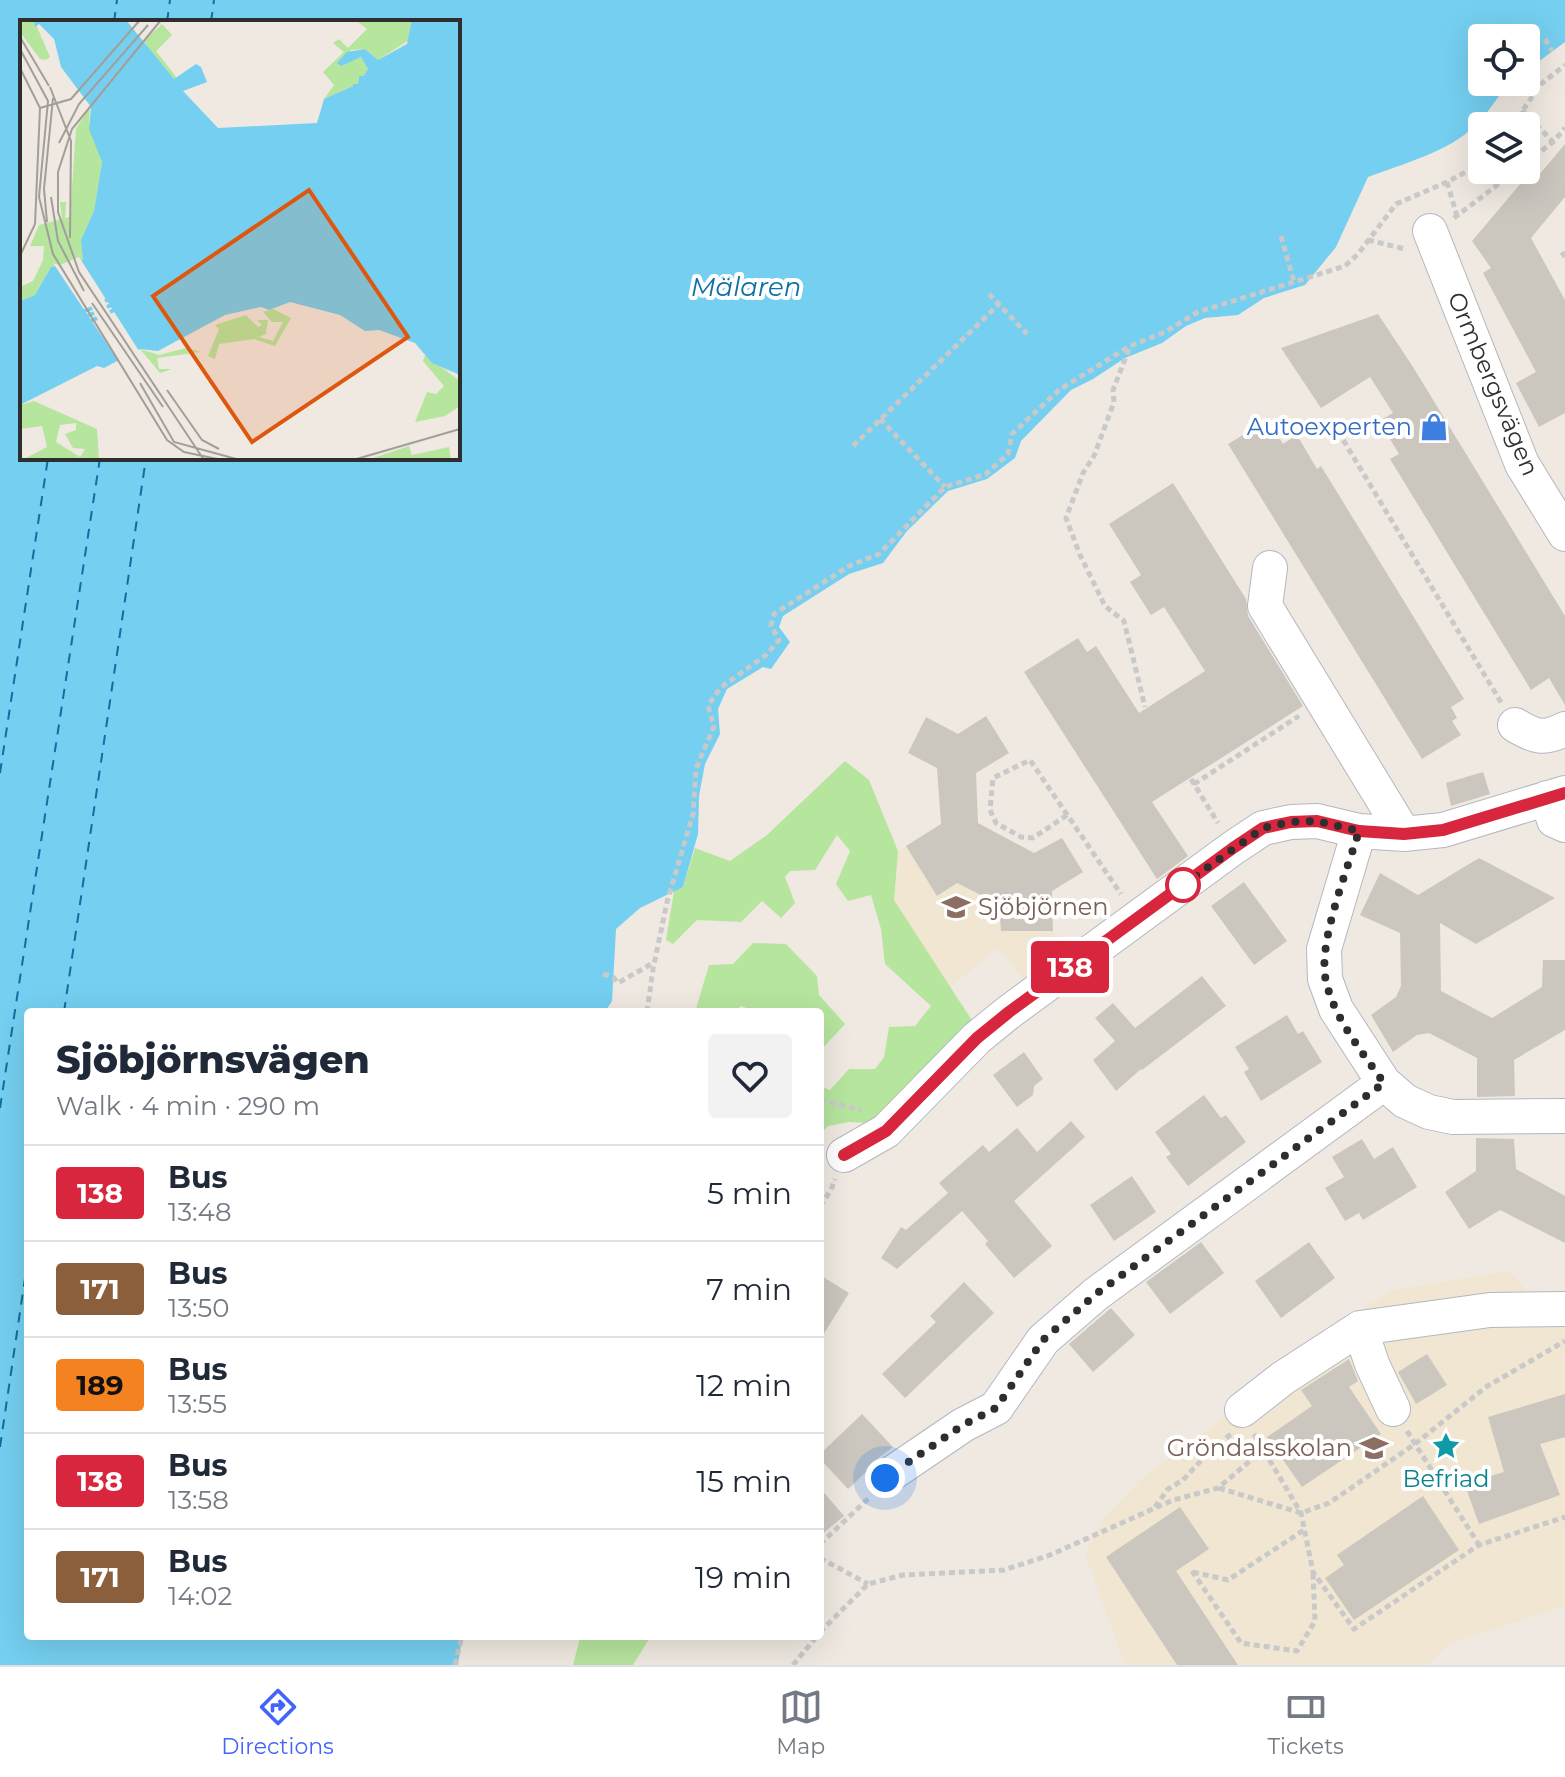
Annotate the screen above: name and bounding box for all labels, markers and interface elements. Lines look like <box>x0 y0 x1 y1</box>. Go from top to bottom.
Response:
inset map <box>20 20 460 460</box>
map controls <box>1468 24 1540 184</box>
button: locate <box>1468 24 1540 96</box>
button: layers <box>1468 112 1540 184</box>
water label: Mälaren <box>691 271 801 303</box>
street label: Ormbergsvägen <box>1442 288 1545 480</box>
place label: Autoexperten <box>1247 412 1412 441</box>
shop icon: Autoexperten <box>1419 412 1449 442</box>
unlabelled marker <box>1166 868 1200 902</box>
school or university icon: Sjöbjörnen <box>941 892 971 922</box>
place label: Sjöbjörnen <box>978 892 1109 921</box>
line badge: 138 <box>1024 941 1116 993</box>
text: 138 <box>1047 950 1093 984</box>
button: heart <box>708 1034 792 1118</box>
text: Sjöbjörnsvägen <box>56 1036 370 1083</box>
text: Walk · 4 min · 290 m <box>56 1090 320 1122</box>
text: Bus <box>168 1159 228 1196</box>
text: 5 min <box>707 1175 792 1212</box>
text: 138 <box>77 1176 123 1210</box>
text: 13:48 <box>168 1196 232 1228</box>
text: Bus <box>168 1255 228 1292</box>
text: 7 min <box>706 1271 792 1308</box>
text: 171 <box>80 1272 120 1306</box>
text: 13:50 <box>168 1292 230 1324</box>
text: Bus <box>168 1351 228 1388</box>
text: 12 min <box>696 1367 792 1404</box>
text: 189 <box>76 1368 124 1402</box>
text: 13:55 <box>168 1388 227 1420</box>
place icon: Befriad <box>1431 1431 1461 1461</box>
place label: Gröndalsskolan <box>1167 1433 1352 1462</box>
school or university icon: Gröndalsskolan <box>1359 1433 1389 1463</box>
text: Bus <box>168 1447 228 1484</box>
your location <box>865 1458 905 1498</box>
text: 15 min <box>696 1463 792 1500</box>
text: 138 <box>77 1464 123 1498</box>
place label: Befriad <box>1402 1464 1490 1493</box>
text: 13:58 <box>168 1484 229 1516</box>
text: Bus <box>168 1543 228 1580</box>
text: 19 min <box>695 1559 792 1596</box>
text: 171 <box>80 1560 120 1594</box>
text: 14:02 <box>168 1580 232 1612</box>
tab: Directions <box>221 1685 334 1760</box>
tab: Map <box>776 1685 825 1760</box>
tab: Tickets <box>1267 1685 1344 1760</box>

